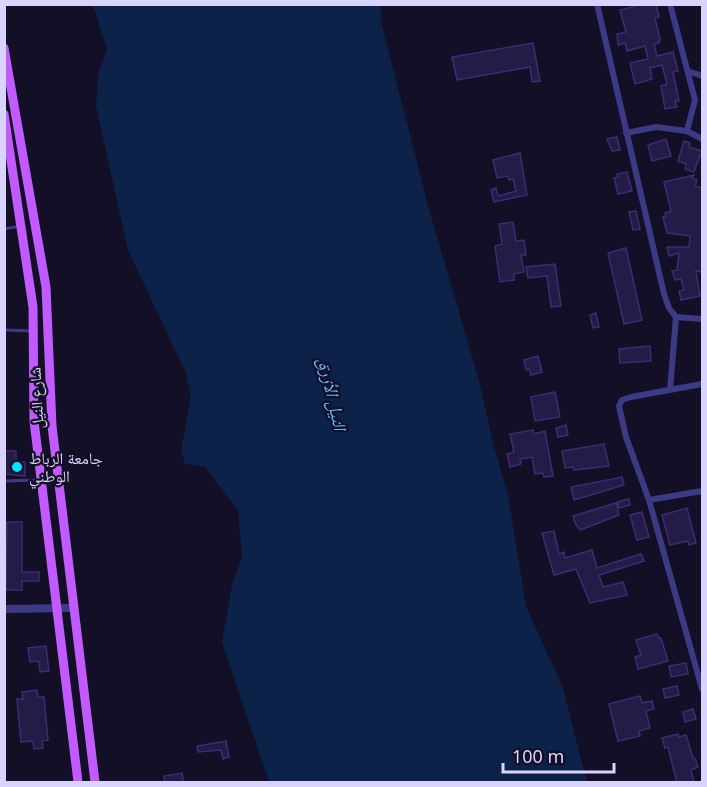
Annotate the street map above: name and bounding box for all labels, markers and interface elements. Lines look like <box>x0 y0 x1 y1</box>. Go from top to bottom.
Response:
water label: النيل الأزرق <box>313 355 353 434</box>
street label: شارع النيل <box>23 367 49 429</box>
place label: جامعة الرباط الوطني <box>29 447 103 489</box>
marker: جامعة الرباط الوطني <box>10 460 24 474</box>
scale bar <box>503 736 614 774</box>
text: 100 m <box>512 744 564 768</box>

